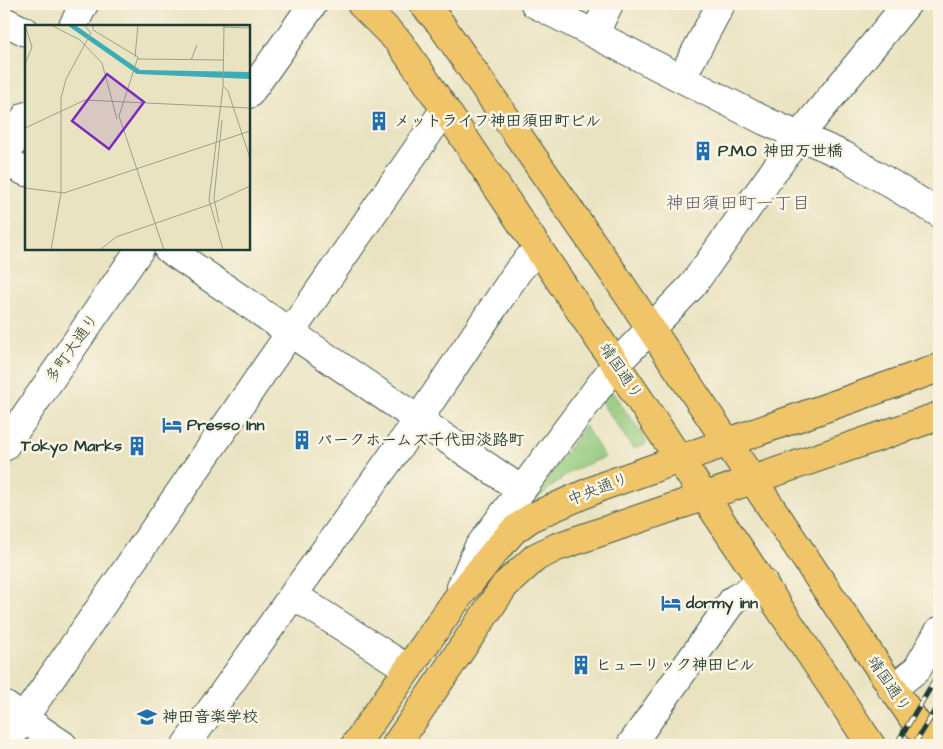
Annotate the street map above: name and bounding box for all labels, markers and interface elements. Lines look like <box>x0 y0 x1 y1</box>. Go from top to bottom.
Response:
inset map <box>25 25 250 250</box>
building icon: メットライフ神田須田町ビル <box>368 110 390 132</box>
place label: メットライフ神田須田町ビル <box>394 110 601 132</box>
building icon: P.M.O 神田万世橋 <box>692 140 714 162</box>
place label: P.M.O 神田万世橋 <box>718 140 843 162</box>
district label: 神田須田町一丁目 <box>666 191 810 216</box>
street label: 多町大通り <box>40 309 104 387</box>
street label: 靖国通り <box>594 338 648 404</box>
hotel icon: Presso Inn <box>161 414 183 436</box>
place label: Presso Inn <box>187 414 265 436</box>
building icon: パークホームズ千代田淡路町 <box>291 429 313 451</box>
place label: パークホームズ千代田淡路町 <box>317 429 524 451</box>
place label: Tokyo Marks <box>20 435 122 458</box>
building icon: Tokyo Marks <box>126 435 148 457</box>
street label: 中央通り <box>564 467 632 511</box>
hotel icon: dormy inn <box>660 592 682 614</box>
place label: dormy inn <box>685 592 758 615</box>
street label: 靖国通り <box>862 651 916 717</box>
building icon: ヒューリック神田ビル <box>570 654 592 676</box>
place label: ヒューリック神田ビル <box>596 654 755 676</box>
school or university icon: 神田音楽学校 <box>136 706 158 728</box>
place label: 神田音楽学校 <box>162 706 258 728</box>

